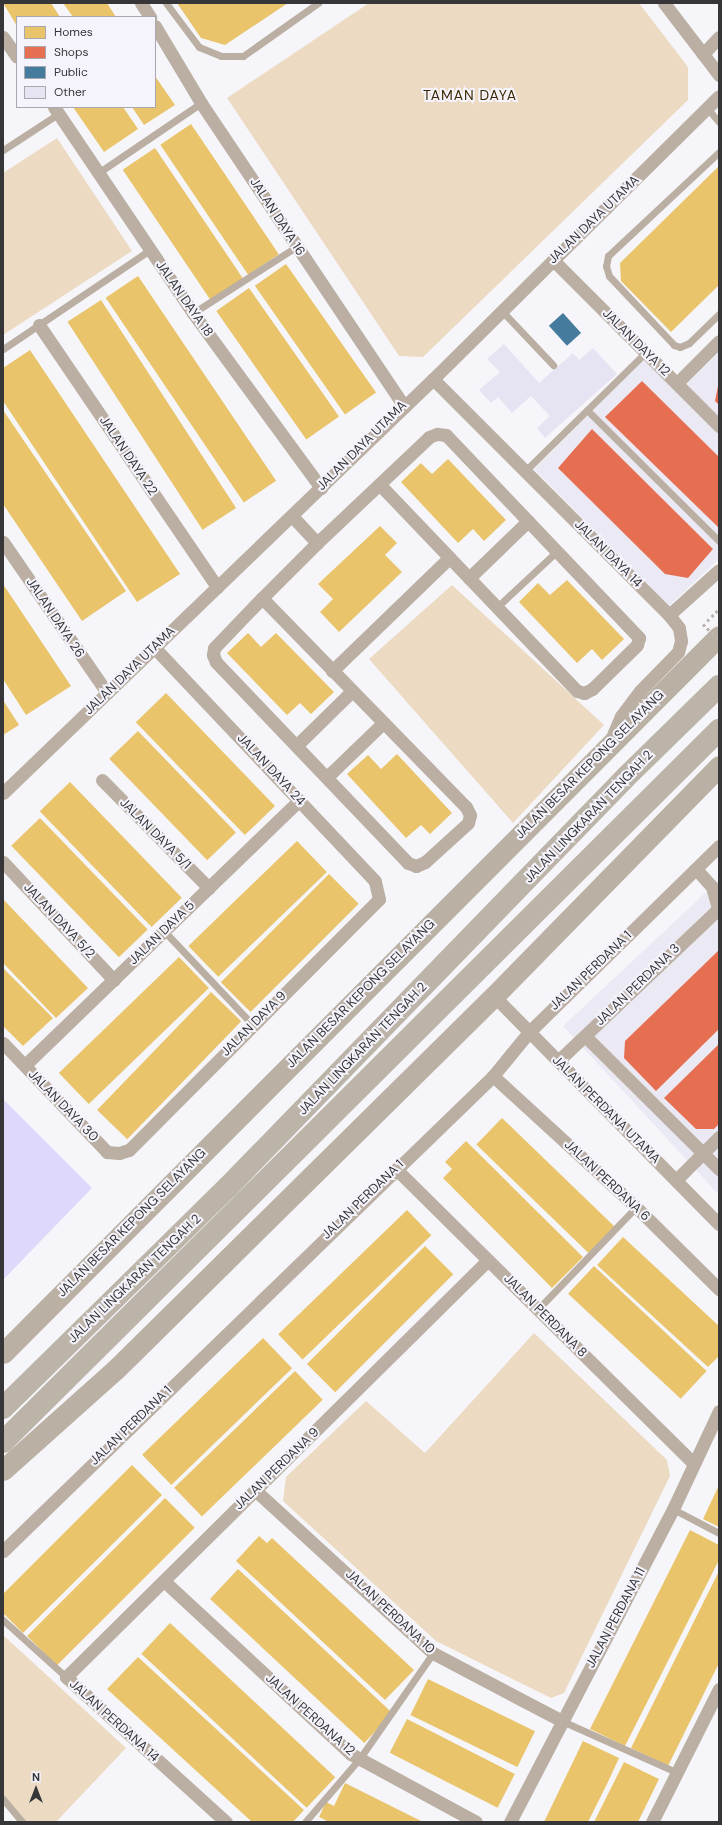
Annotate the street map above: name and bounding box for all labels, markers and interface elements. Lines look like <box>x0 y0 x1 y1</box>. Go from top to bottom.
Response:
legend <box>16 16 156 108</box>
text: Homes <box>54 24 93 40</box>
text: Shops <box>54 44 89 60</box>
text: Public <box>54 64 88 80</box>
text: Other <box>54 84 86 100</box>
district label: TAMAN DAYA <box>423 87 517 103</box>
street label: JALAN DAYA UTAMA <box>545 173 643 267</box>
street label: JALAN DAYA 16 <box>246 175 308 259</box>
street label: JALAN DAYA 18 <box>152 258 216 340</box>
street label: JALAN DAYA 12 <box>599 306 673 380</box>
street label: JALAN DAYA UTAMA <box>314 398 410 494</box>
street label: JALAN DAYA 22 <box>96 413 160 499</box>
street label: JALAN DAYA 14 <box>571 517 645 591</box>
street label: JALAN DAYA 26 <box>23 575 87 661</box>
street label: JALAN DAYA UTAMA <box>81 624 179 718</box>
street label: JALAN BESAR KEPONG SELAYANG <box>513 688 667 842</box>
street label: JALAN DAYA 24 <box>234 731 308 809</box>
street label: JALAN LINGKARAN TENGAH 2 <box>521 747 657 887</box>
street label: JALAN DAYA 5/1 <box>116 795 194 873</box>
street label: JALAN DAYA 5/2 <box>20 880 98 962</box>
street label: JALAN DAYA 5 <box>126 898 198 968</box>
street label: JALAN BESAR KEPONG SELAYANG <box>284 917 438 1071</box>
street label: JALAN PERDANA 1 <box>547 928 635 1014</box>
street label: JALAN PERDANA 3 <box>593 941 683 1029</box>
street label: JALAN LINGKARAN TENGAH 2 <box>295 979 431 1119</box>
street label: JALAN DAYA 9 <box>218 988 290 1060</box>
street label: JALAN PERDANA UTAMA <box>549 1053 663 1167</box>
street label: JALAN DAYA 30 <box>25 1067 101 1145</box>
street label: JALAN PERDANA 6 <box>561 1137 653 1225</box>
street label: JALAN BESAR KEPONG SELAYANG <box>55 1146 209 1300</box>
street label: JALAN PERDANA 1 <box>319 1157 407 1243</box>
street label: JALAN LINGKARAN TENGAH 2 <box>65 1211 205 1347</box>
street label: JALAN PERDANA 8 <box>500 1271 590 1361</box>
street label: JALAN PERDANA 1 <box>87 1383 175 1469</box>
street label: JALAN PERDANA 9 <box>231 1425 323 1513</box>
street label: JALAN PERDANA 11 <box>583 1565 649 1671</box>
street label: JALAN PERDANA 10 <box>342 1567 438 1657</box>
street label: JALAN PERDANA 12 <box>262 1671 358 1759</box>
street label: JALAN PERDANA 14 <box>66 1677 162 1765</box>
north arrow <box>16 1769 56 1809</box>
text: N <box>32 1770 40 1784</box>

